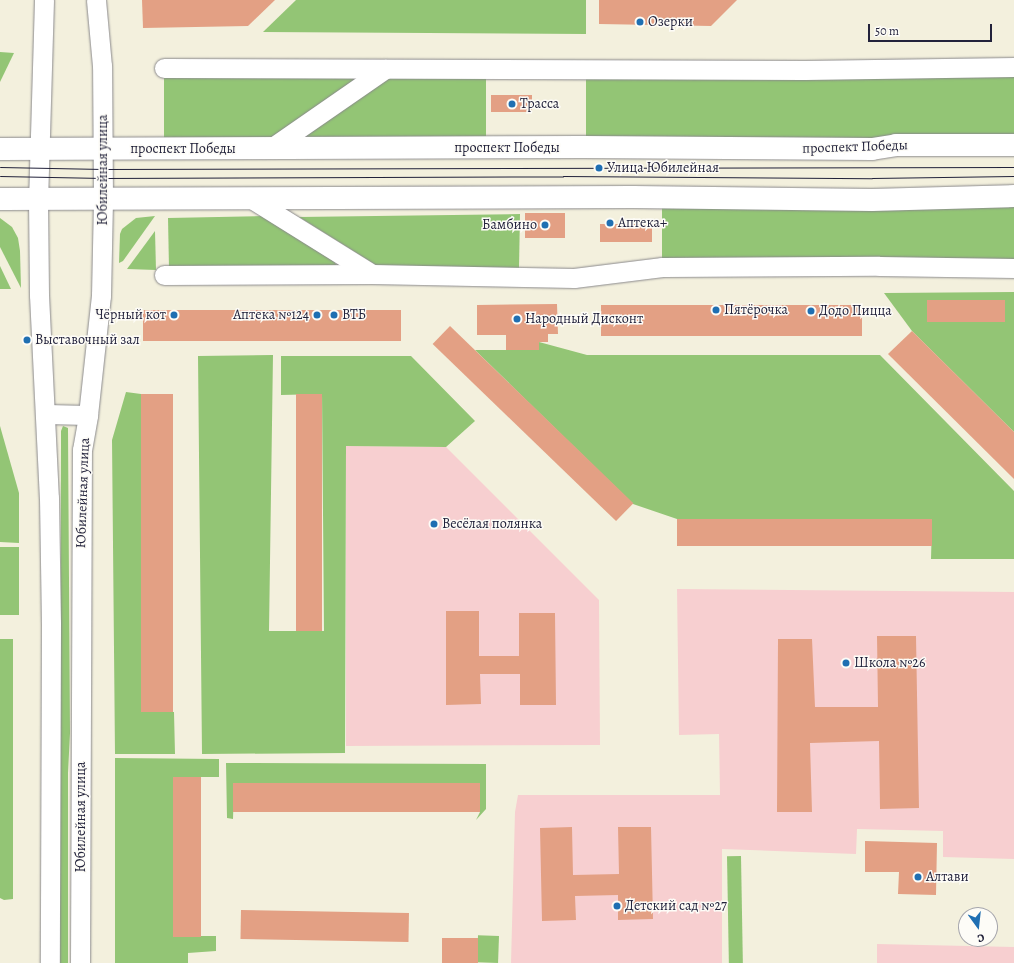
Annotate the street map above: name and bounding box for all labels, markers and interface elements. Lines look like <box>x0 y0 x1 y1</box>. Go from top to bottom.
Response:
place label: Озерки <box>648 14 693 30</box>
scale bar <box>870 16 994 42</box>
marker: Озерки <box>635 17 645 27</box>
text: 50 m <box>875 23 899 39</box>
place label: Трасса <box>520 96 559 112</box>
marker: Трасса <box>507 99 517 109</box>
street label: Юбилейная улица <box>95 115 111 225</box>
street label: проспект Победы <box>802 137 908 157</box>
street label: проспект Победы <box>454 140 560 156</box>
street label: проспект Победы <box>130 141 236 157</box>
place label: Улица Юбилейная <box>607 160 719 176</box>
marker: Улица Юбилейная <box>594 163 604 173</box>
place label: Аптека+ <box>618 215 667 231</box>
place label: Бамбино <box>482 217 537 233</box>
marker: Аптека+ <box>605 218 615 228</box>
marker: Бамбино <box>540 220 550 230</box>
place label: Пятёрочка <box>724 302 788 318</box>
place label: Додо Пицца <box>819 303 892 319</box>
marker: Пятёрочка <box>711 305 721 315</box>
marker: Додо Пицца <box>806 306 816 316</box>
place label: Чёрный кот <box>95 307 166 323</box>
place label: Аптека №124 <box>233 307 309 323</box>
place label: ВТБ <box>342 307 366 323</box>
marker: Чёрный кот <box>169 310 179 320</box>
marker: Аптека №124 <box>312 310 322 320</box>
marker: ВТБ <box>329 310 339 320</box>
place label: Народный Дисконт <box>525 311 643 327</box>
marker: Народный Дисконт <box>512 314 522 324</box>
place label: Выставочный зал <box>35 332 140 348</box>
marker: Выставочный зал <box>22 335 32 345</box>
street label: Юбилейная улица <box>73 437 93 549</box>
place label: Весёлая полянка <box>442 516 542 532</box>
marker: Весёлая полянка <box>429 519 439 529</box>
place label: Школа №26 <box>854 655 925 671</box>
marker: Школа №26 <box>841 658 851 668</box>
street label: Юбилейная улица <box>73 762 89 872</box>
place label: Алтави <box>926 869 969 885</box>
marker: Алтави <box>913 872 923 882</box>
place label: Детский сад №27 <box>625 898 727 914</box>
marker: Детский сад №27 <box>612 901 622 911</box>
north arrow <box>958 907 998 947</box>
text: С <box>976 930 986 946</box>

